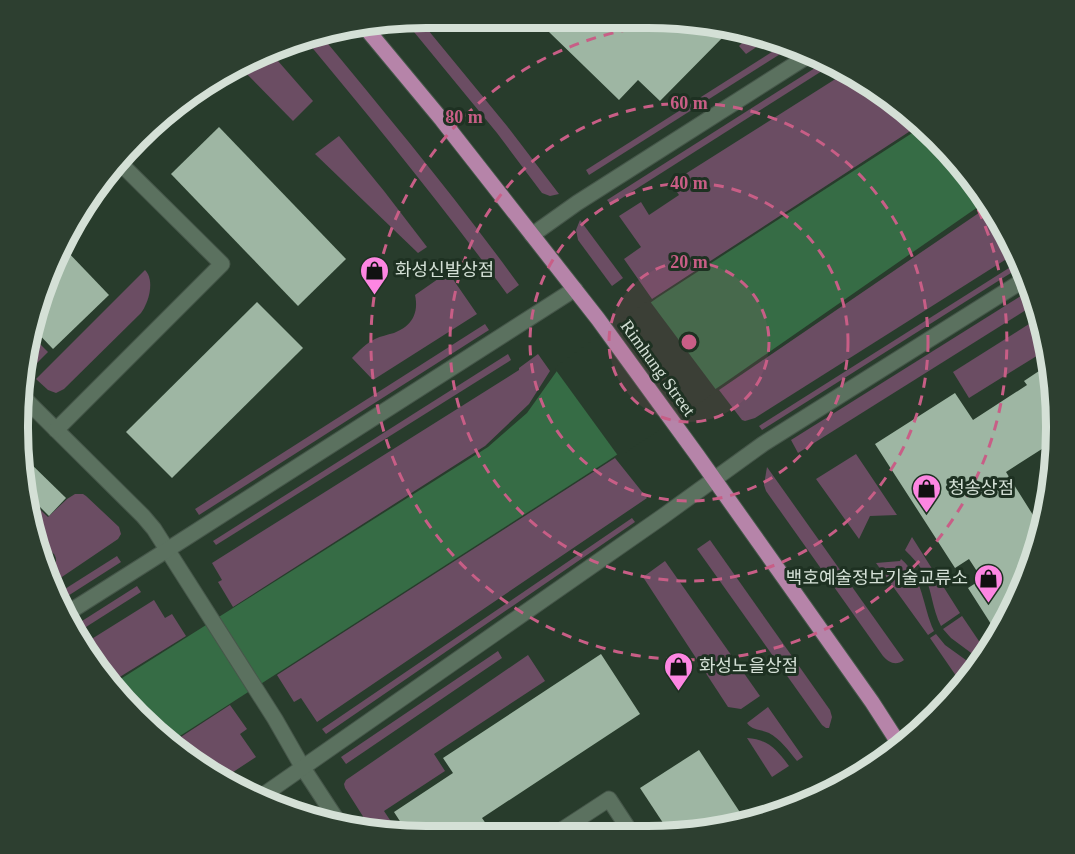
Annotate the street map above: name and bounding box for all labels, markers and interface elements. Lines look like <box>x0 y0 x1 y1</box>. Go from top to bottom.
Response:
text: 60 m <box>670 93 708 113</box>
text: 80 m <box>445 107 483 127</box>
text: 40 m <box>670 173 708 193</box>
text: 20 m <box>670 252 708 272</box>
shop icon: 화성신발상점 <box>358 254 390 296</box>
place label: 화성신발상점 <box>395 260 494 280</box>
street label: Rimhung Street <box>617 316 699 420</box>
centre of rings <box>679 332 699 352</box>
shop icon: 청송상점 <box>911 472 943 514</box>
place label: 청송상점 <box>948 478 1014 498</box>
shop icon: 백호예술정보기술교류소 <box>973 562 1005 604</box>
place label: 백호예술정보기술교류소 <box>786 568 968 588</box>
shop icon: 화성노을상점 <box>662 650 694 692</box>
place label: 화성노을상점 <box>699 656 798 676</box>

